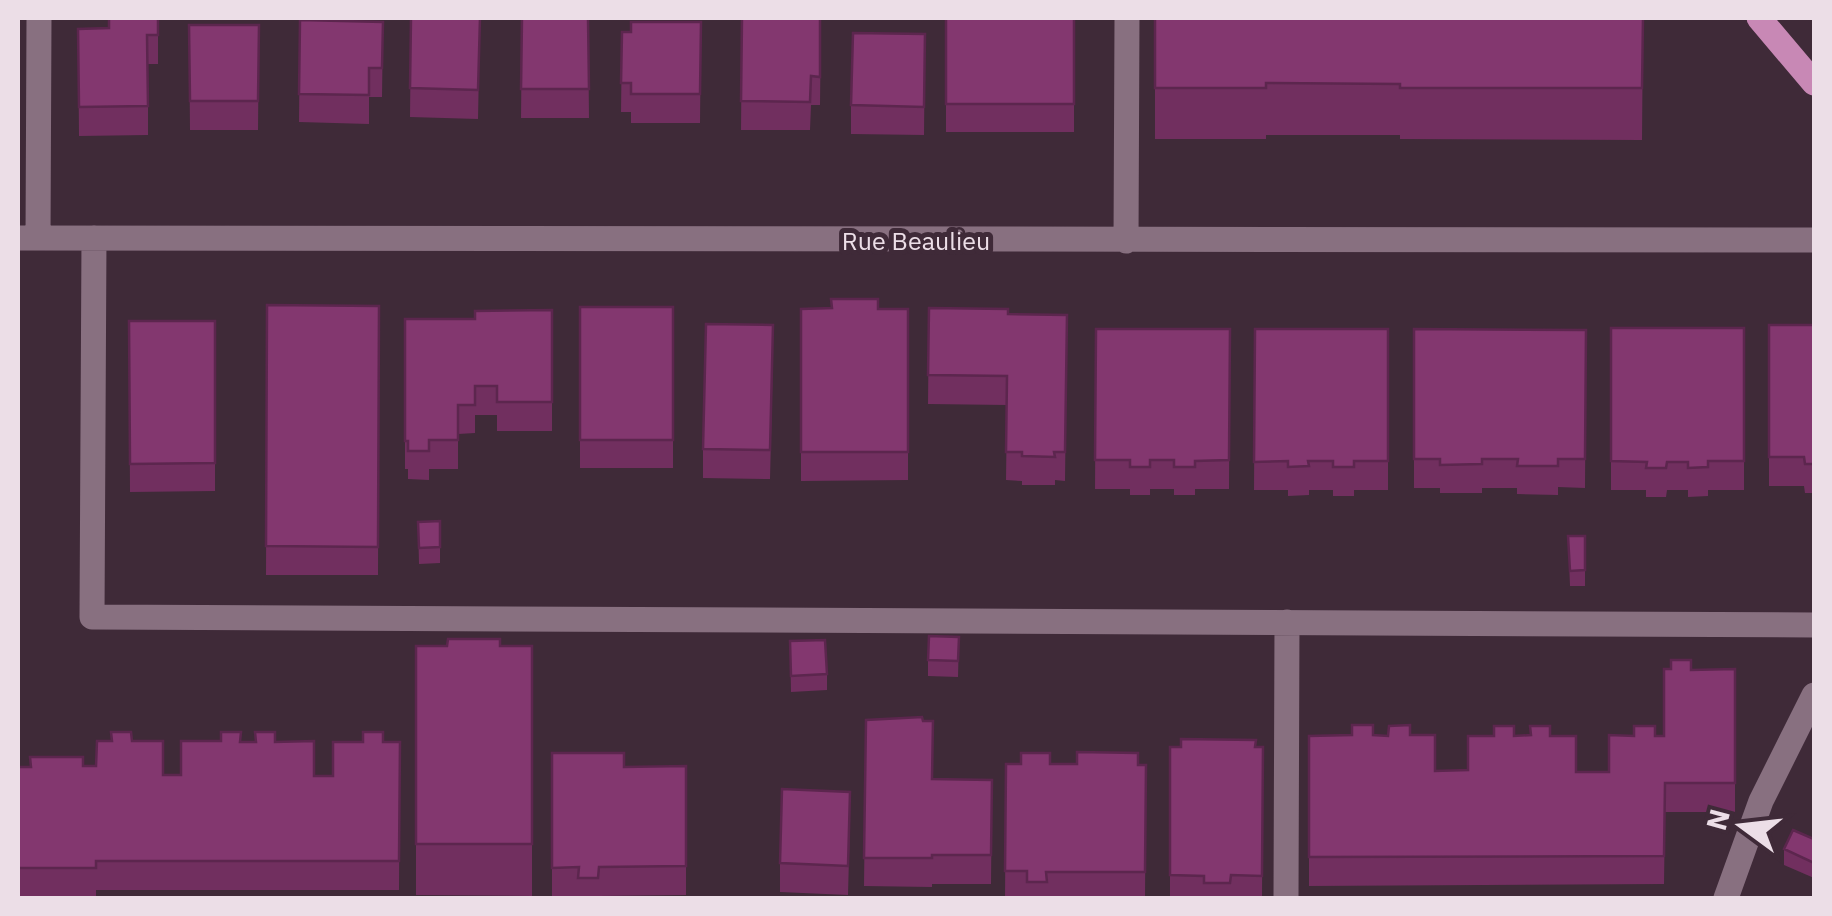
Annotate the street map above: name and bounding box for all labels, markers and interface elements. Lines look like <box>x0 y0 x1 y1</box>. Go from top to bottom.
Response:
street label: Rue Beaulieu <box>842 224 990 257</box>
north arrow <box>1692 776 1792 876</box>
text: N <box>1697 805 1738 834</box>

